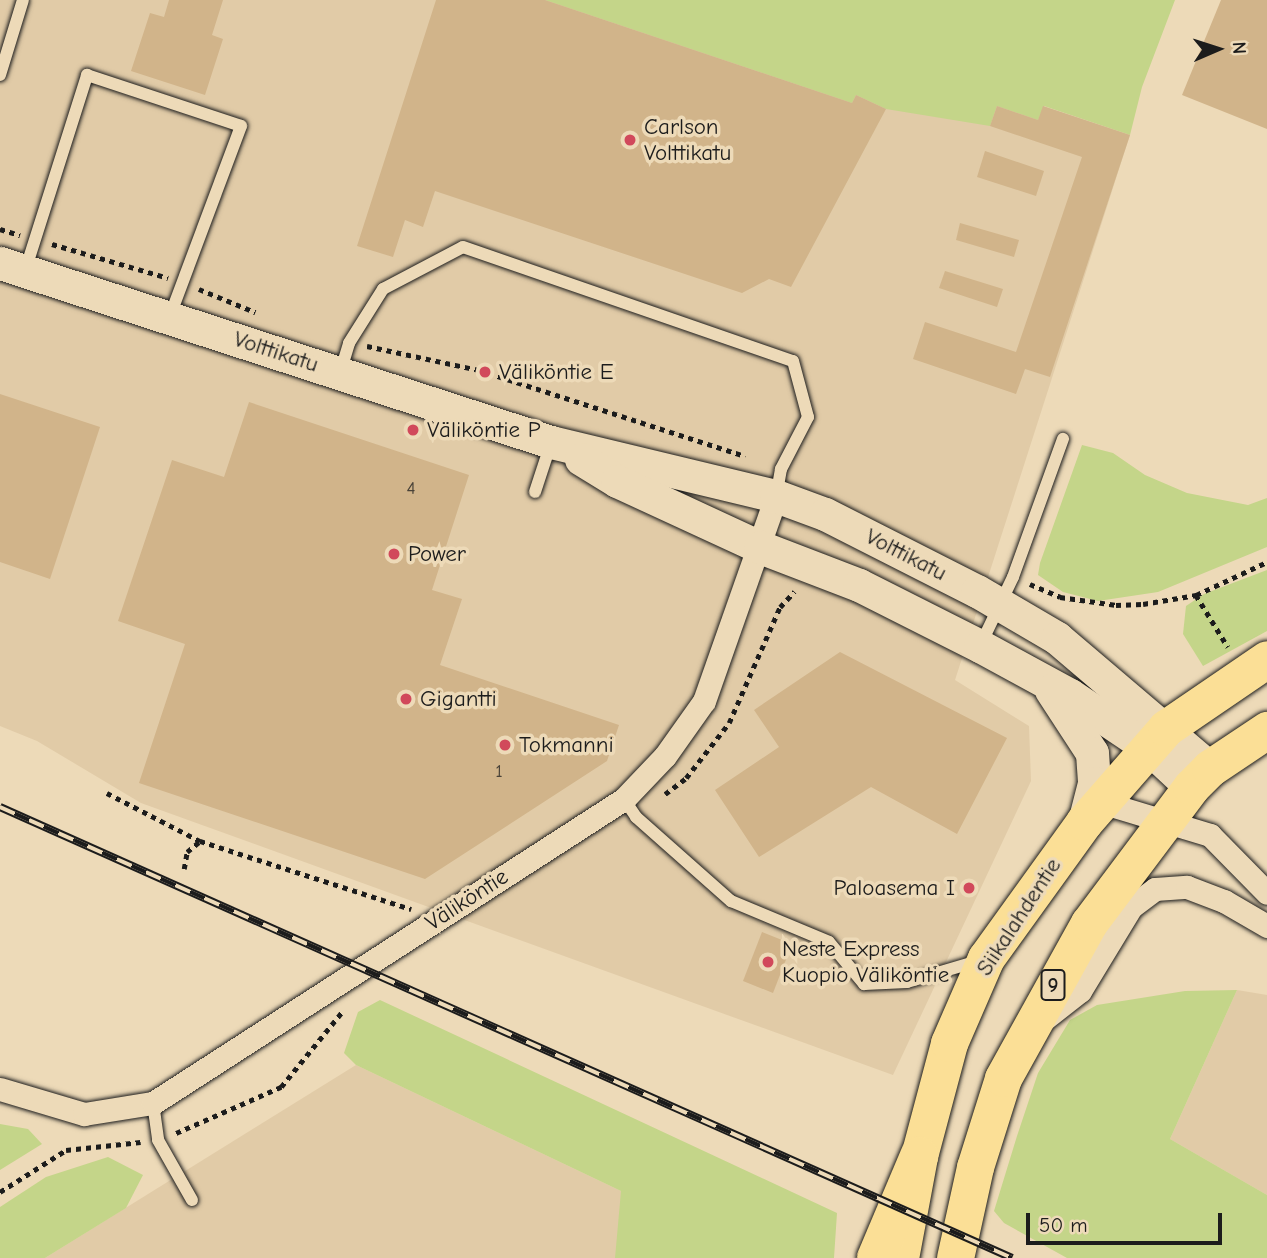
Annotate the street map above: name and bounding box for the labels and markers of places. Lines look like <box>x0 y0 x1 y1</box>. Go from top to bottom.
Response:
place label: Carlson Volttikatu <box>644 113 731 167</box>
marker: Carlson Volttikatu <box>622 132 638 148</box>
place label: Väliköntie E <box>499 358 614 386</box>
marker: Väliköntie E <box>477 364 493 380</box>
place label: Väliköntie P <box>427 416 541 444</box>
marker: Väliköntie P <box>405 422 421 438</box>
place label: Power <box>408 540 466 568</box>
marker: Power <box>386 546 402 562</box>
place label: Gigantti <box>420 685 497 713</box>
marker: Gigantti <box>398 691 414 707</box>
place label: Tokmanni <box>519 731 614 759</box>
marker: Tokmanni <box>497 737 513 753</box>
place label: Paloasema I <box>834 874 955 902</box>
marker: Paloasema I <box>961 880 977 896</box>
place label: Neste Express Kuopio Väliköntie <box>782 935 949 989</box>
marker: Neste Express Kuopio Väliköntie <box>760 954 776 970</box>

